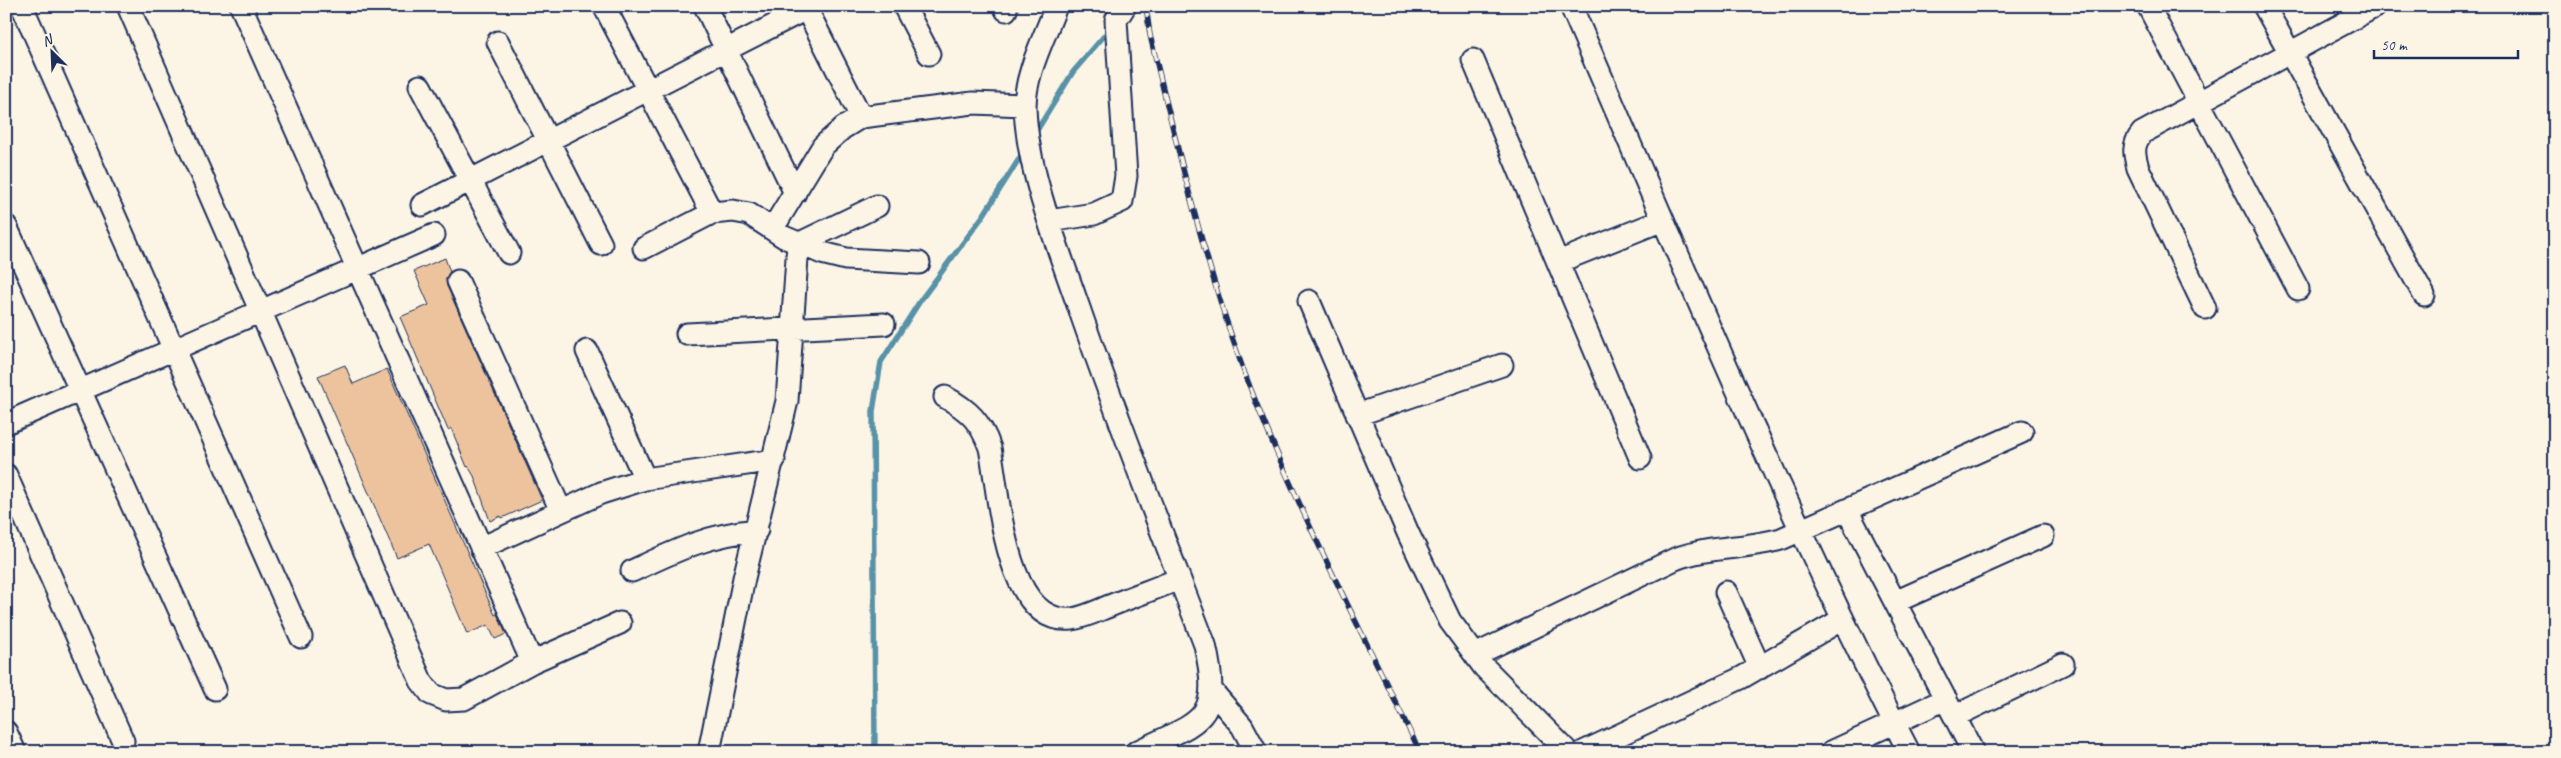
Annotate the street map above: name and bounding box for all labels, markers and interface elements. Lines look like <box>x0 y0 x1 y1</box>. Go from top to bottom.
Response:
north arrow <box>28 28 78 78</box>
scale bar <box>2374 28 2517 60</box>
text: N <box>39 30 56 50</box>
text: 50 m <box>2381 36 2408 55</box>

